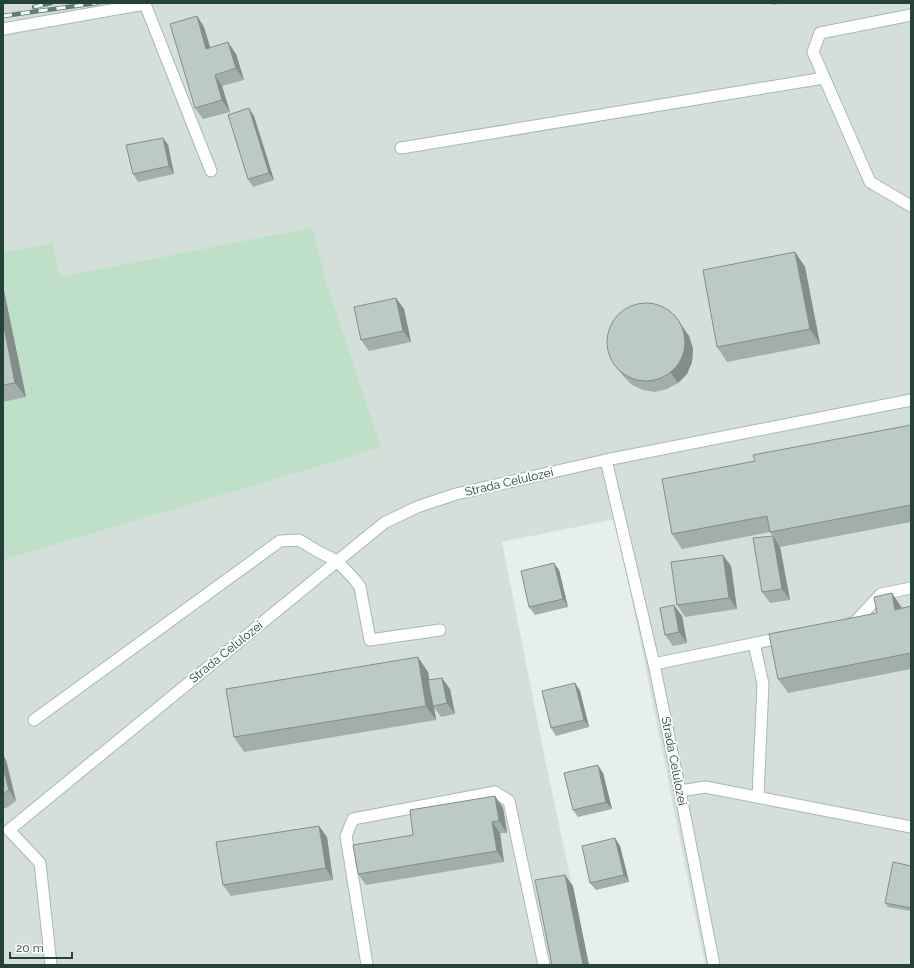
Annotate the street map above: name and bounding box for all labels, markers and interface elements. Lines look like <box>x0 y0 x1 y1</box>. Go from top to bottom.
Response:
street label: Strada Celulozei <box>463 465 555 499</box>
street label: Strada Celulozei <box>186 618 266 686</box>
street label: Strada Celulozei <box>659 715 689 807</box>
scale bar <box>10 934 72 960</box>
text: 20 m <box>16 941 44 955</box>

